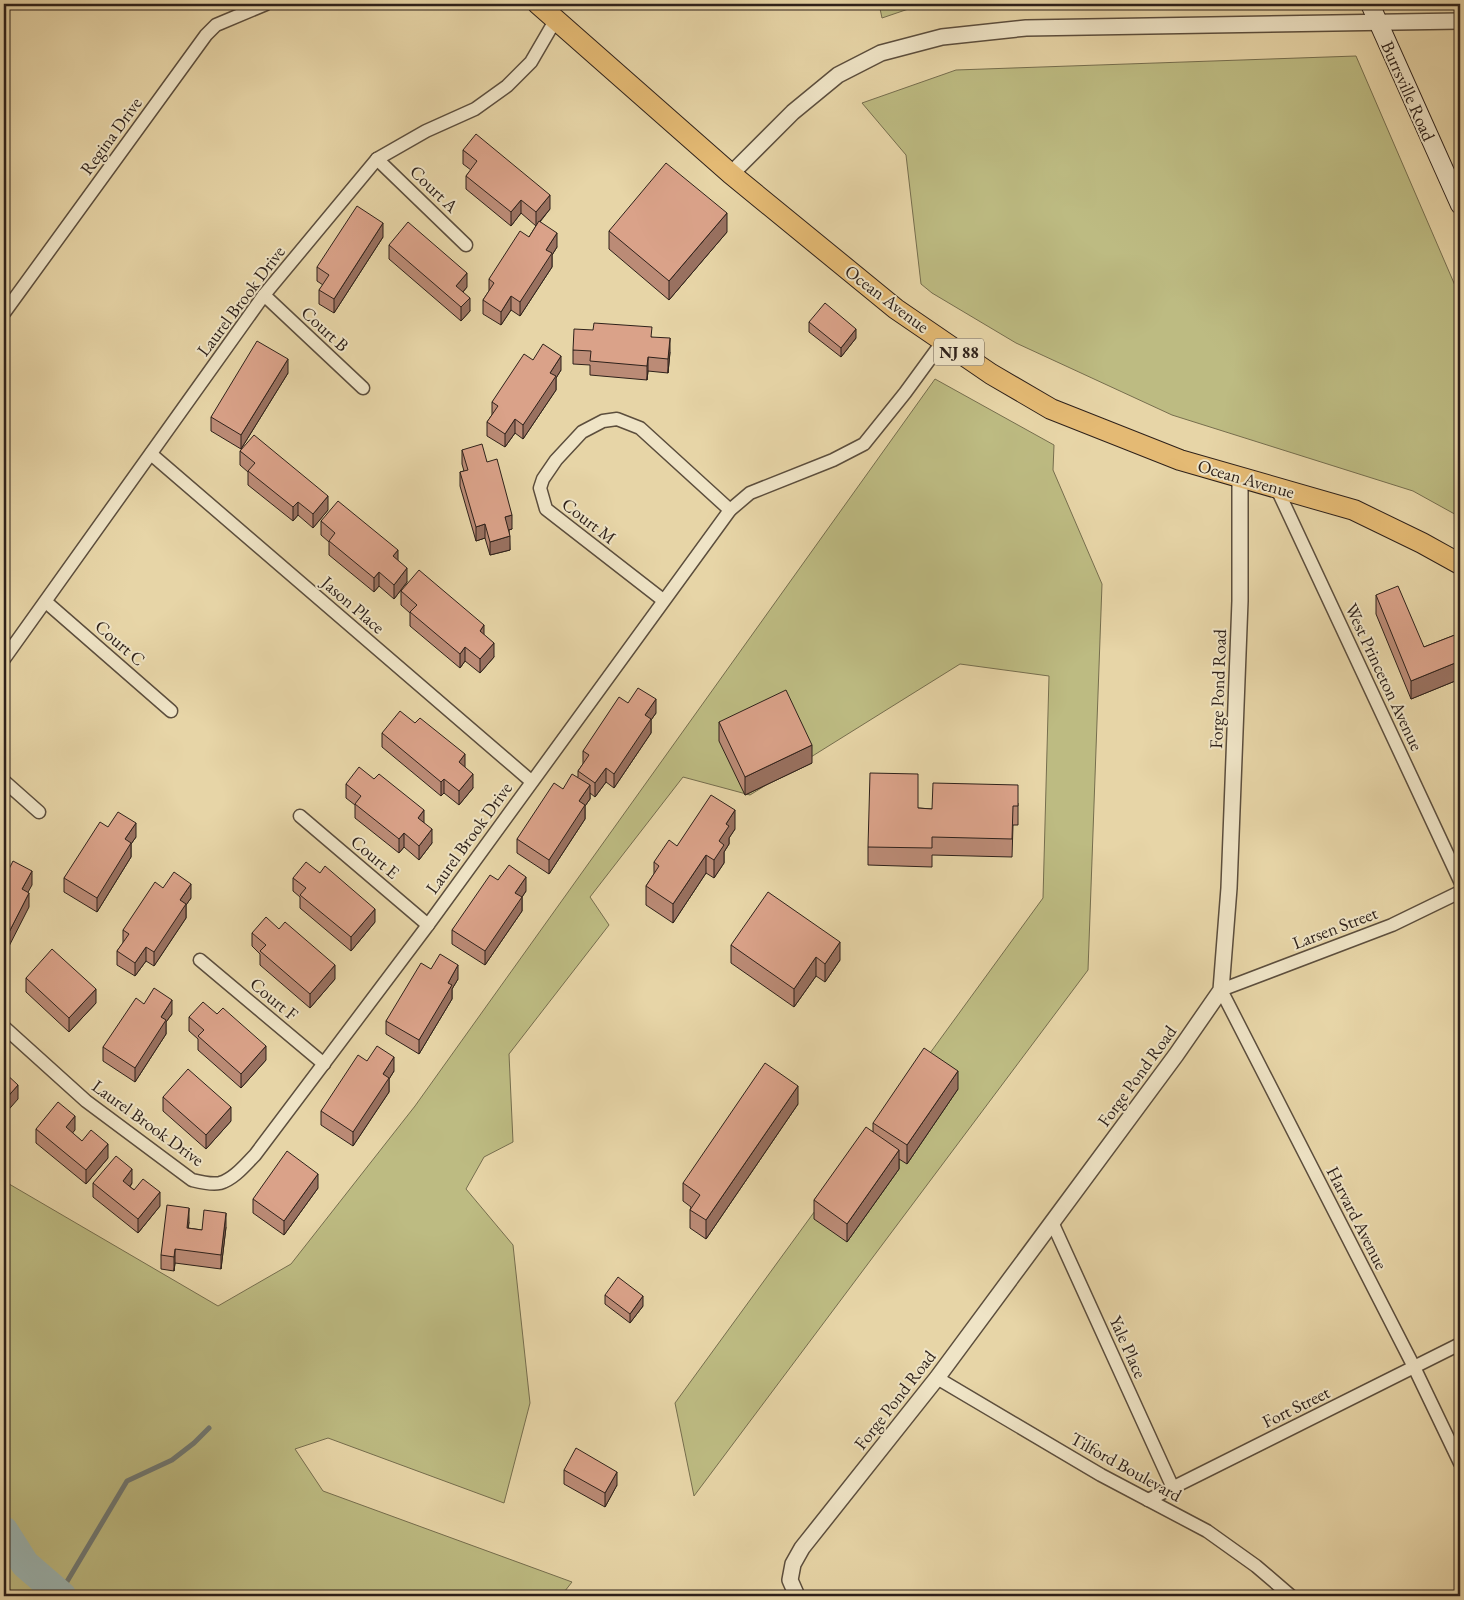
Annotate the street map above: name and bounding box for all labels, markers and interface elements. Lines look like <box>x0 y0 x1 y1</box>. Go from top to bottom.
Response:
street label: Burrsville Road <box>1376 37 1441 145</box>
street label: Regina Drive <box>75 92 147 179</box>
street label: Court A <box>405 160 464 218</box>
street label: Laurel Brook Drive <box>191 241 290 361</box>
street label: Ocean Avenue <box>841 259 934 338</box>
street label: Court B <box>297 301 354 356</box>
road number: NJ 88 <box>934 338 984 366</box>
street label: Ocean Avenue <box>1195 454 1297 503</box>
street label: Court M <box>558 492 621 549</box>
street label: Jason Place <box>315 570 390 638</box>
street label: West Princeton Avenue <box>1340 599 1429 754</box>
street label: Court C <box>90 615 150 671</box>
street label: Forge Pond Road <box>1204 628 1231 749</box>
street label: Laurel Brook Drive <box>420 777 517 898</box>
street label: Court E <box>346 830 404 884</box>
street label: Larsen Street <box>1289 901 1381 954</box>
street label: Court F <box>246 972 303 1025</box>
street label: Forge Pond Road <box>1092 1020 1182 1131</box>
street label: Laurel Brook Drive <box>88 1074 209 1171</box>
street label: Harvard Avenue <box>1322 1162 1393 1273</box>
street label: Yale Place <box>1104 1312 1152 1382</box>
street label: Forge Pond Road <box>849 1345 941 1454</box>
street label: Fort Street <box>1258 1380 1334 1433</box>
street label: Tilford Boulevard <box>1066 1426 1187 1507</box>

